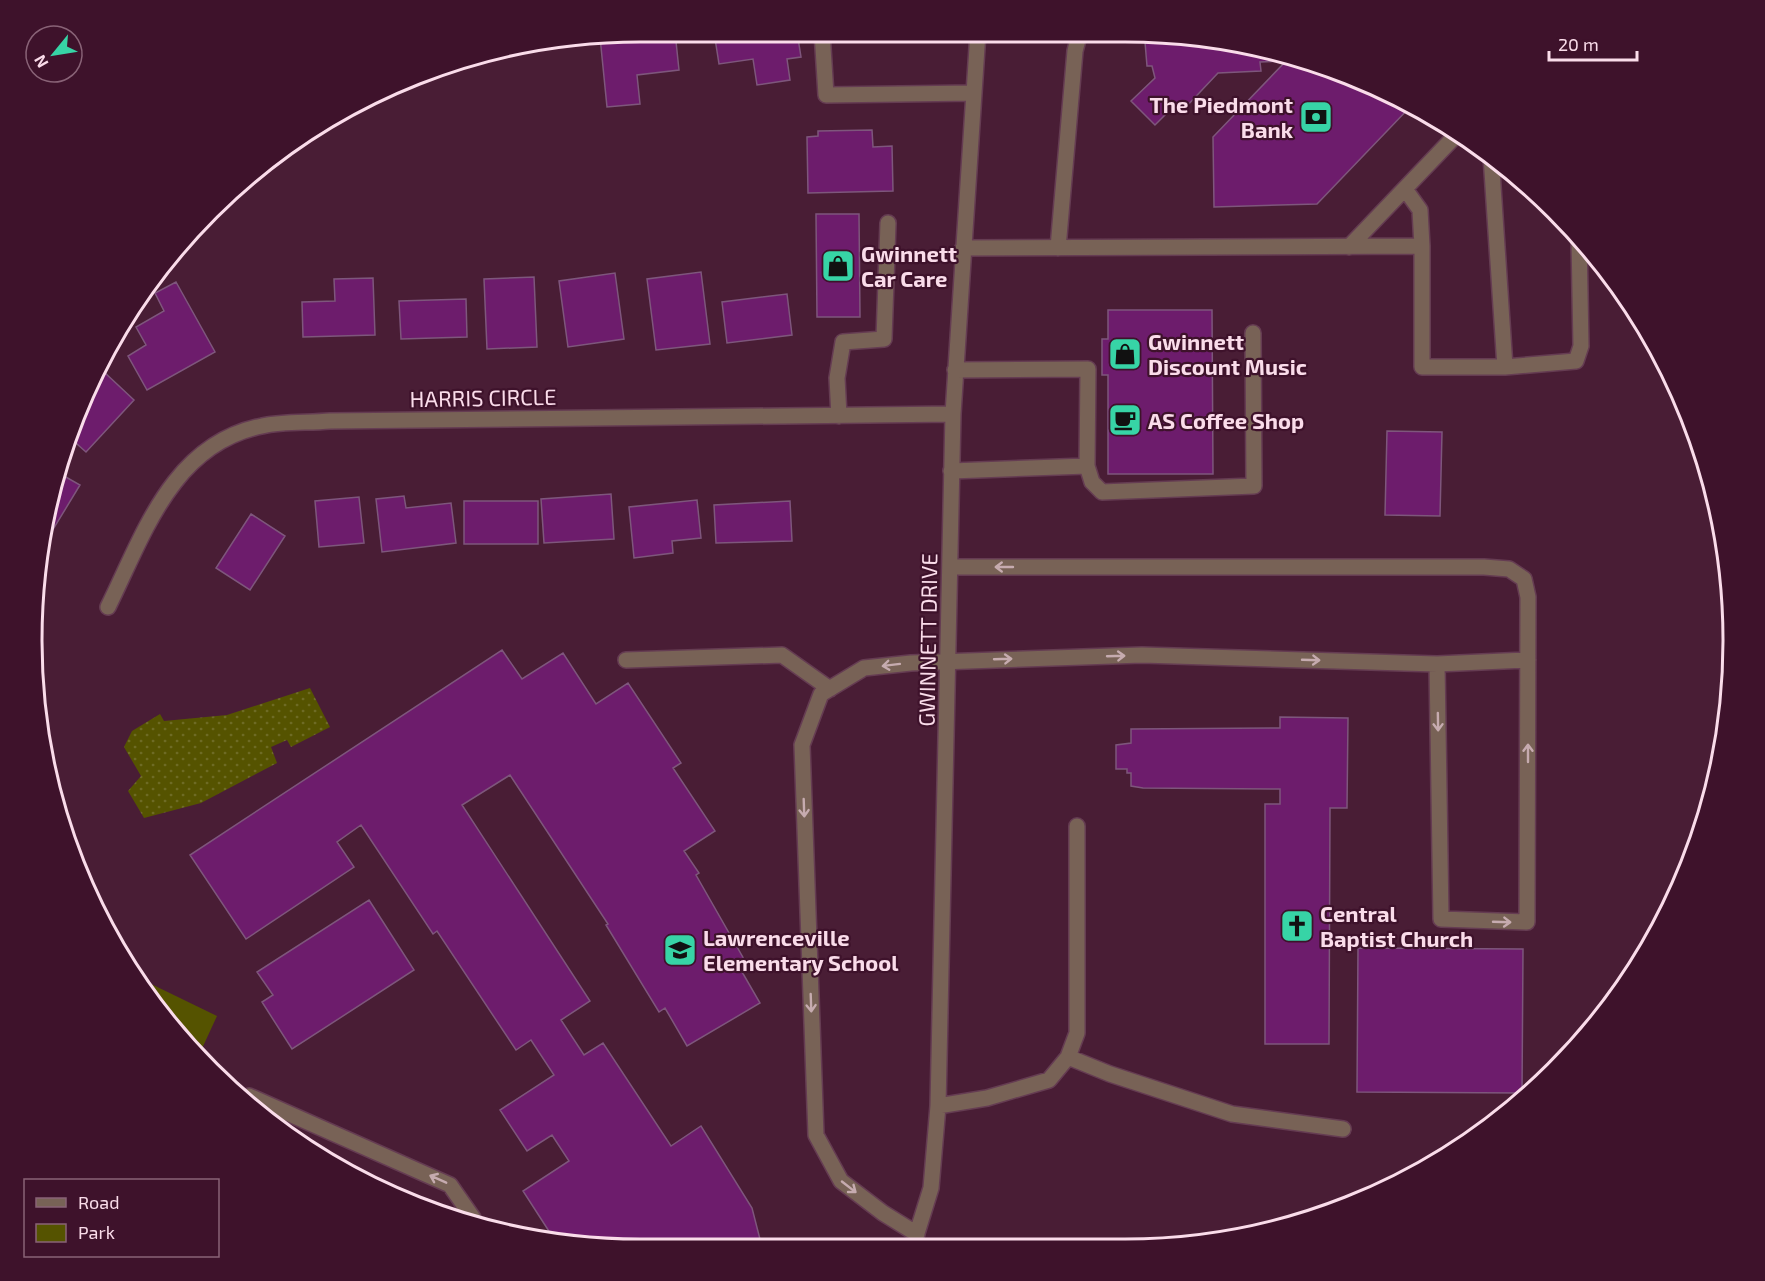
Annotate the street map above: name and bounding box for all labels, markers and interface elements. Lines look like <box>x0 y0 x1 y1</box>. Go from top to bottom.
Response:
north arrow <box>24 24 84 84</box>
scale bar <box>1549 24 1638 62</box>
text: 20 m <box>1558 33 1599 55</box>
text: N <box>29 52 52 72</box>
place label: The Piedmont Bank <box>1150 91 1294 142</box>
bank icon: The Piedmont Bank <box>1298 99 1334 135</box>
place label: Gwinnett Car Care <box>861 240 957 291</box>
shop icon: Gwinnett Car Care <box>820 248 856 284</box>
place label: Gwinnett Discount Music <box>1148 328 1307 379</box>
shop icon: Gwinnett Discount Music <box>1107 336 1143 372</box>
street label: HARRIS CIRCLE <box>409 383 557 411</box>
cafe icon: AS Coffee Shop <box>1107 402 1143 438</box>
place label: AS Coffee Shop <box>1148 407 1304 433</box>
street label: GWINNETT DRIVE <box>912 553 942 727</box>
one-way arrow <box>994 561 1014 573</box>
one-way arrow <box>1105 650 1125 661</box>
one-way arrow <box>993 654 1013 665</box>
one-way arrow <box>1300 654 1320 666</box>
one-way arrow <box>882 660 902 671</box>
one-way arrow <box>1432 712 1444 732</box>
one-way arrow <box>1522 743 1534 763</box>
one-way arrow <box>799 797 810 817</box>
place label: Central Baptist Church <box>1320 900 1473 951</box>
church icon: Central Baptist Church <box>1279 908 1315 944</box>
one-way arrow <box>1491 916 1511 927</box>
place label: Lawrenceville Elementary School <box>703 924 899 976</box>
school or university icon: Lawrenceville Elementary School <box>662 932 698 968</box>
one-way arrow <box>806 992 817 1012</box>
one-way arrow <box>429 1173 447 1185</box>
legend <box>24 1179 219 1257</box>
one-way arrow <box>841 1181 857 1194</box>
text: Road <box>78 1191 119 1213</box>
text: Park <box>78 1221 115 1243</box>

